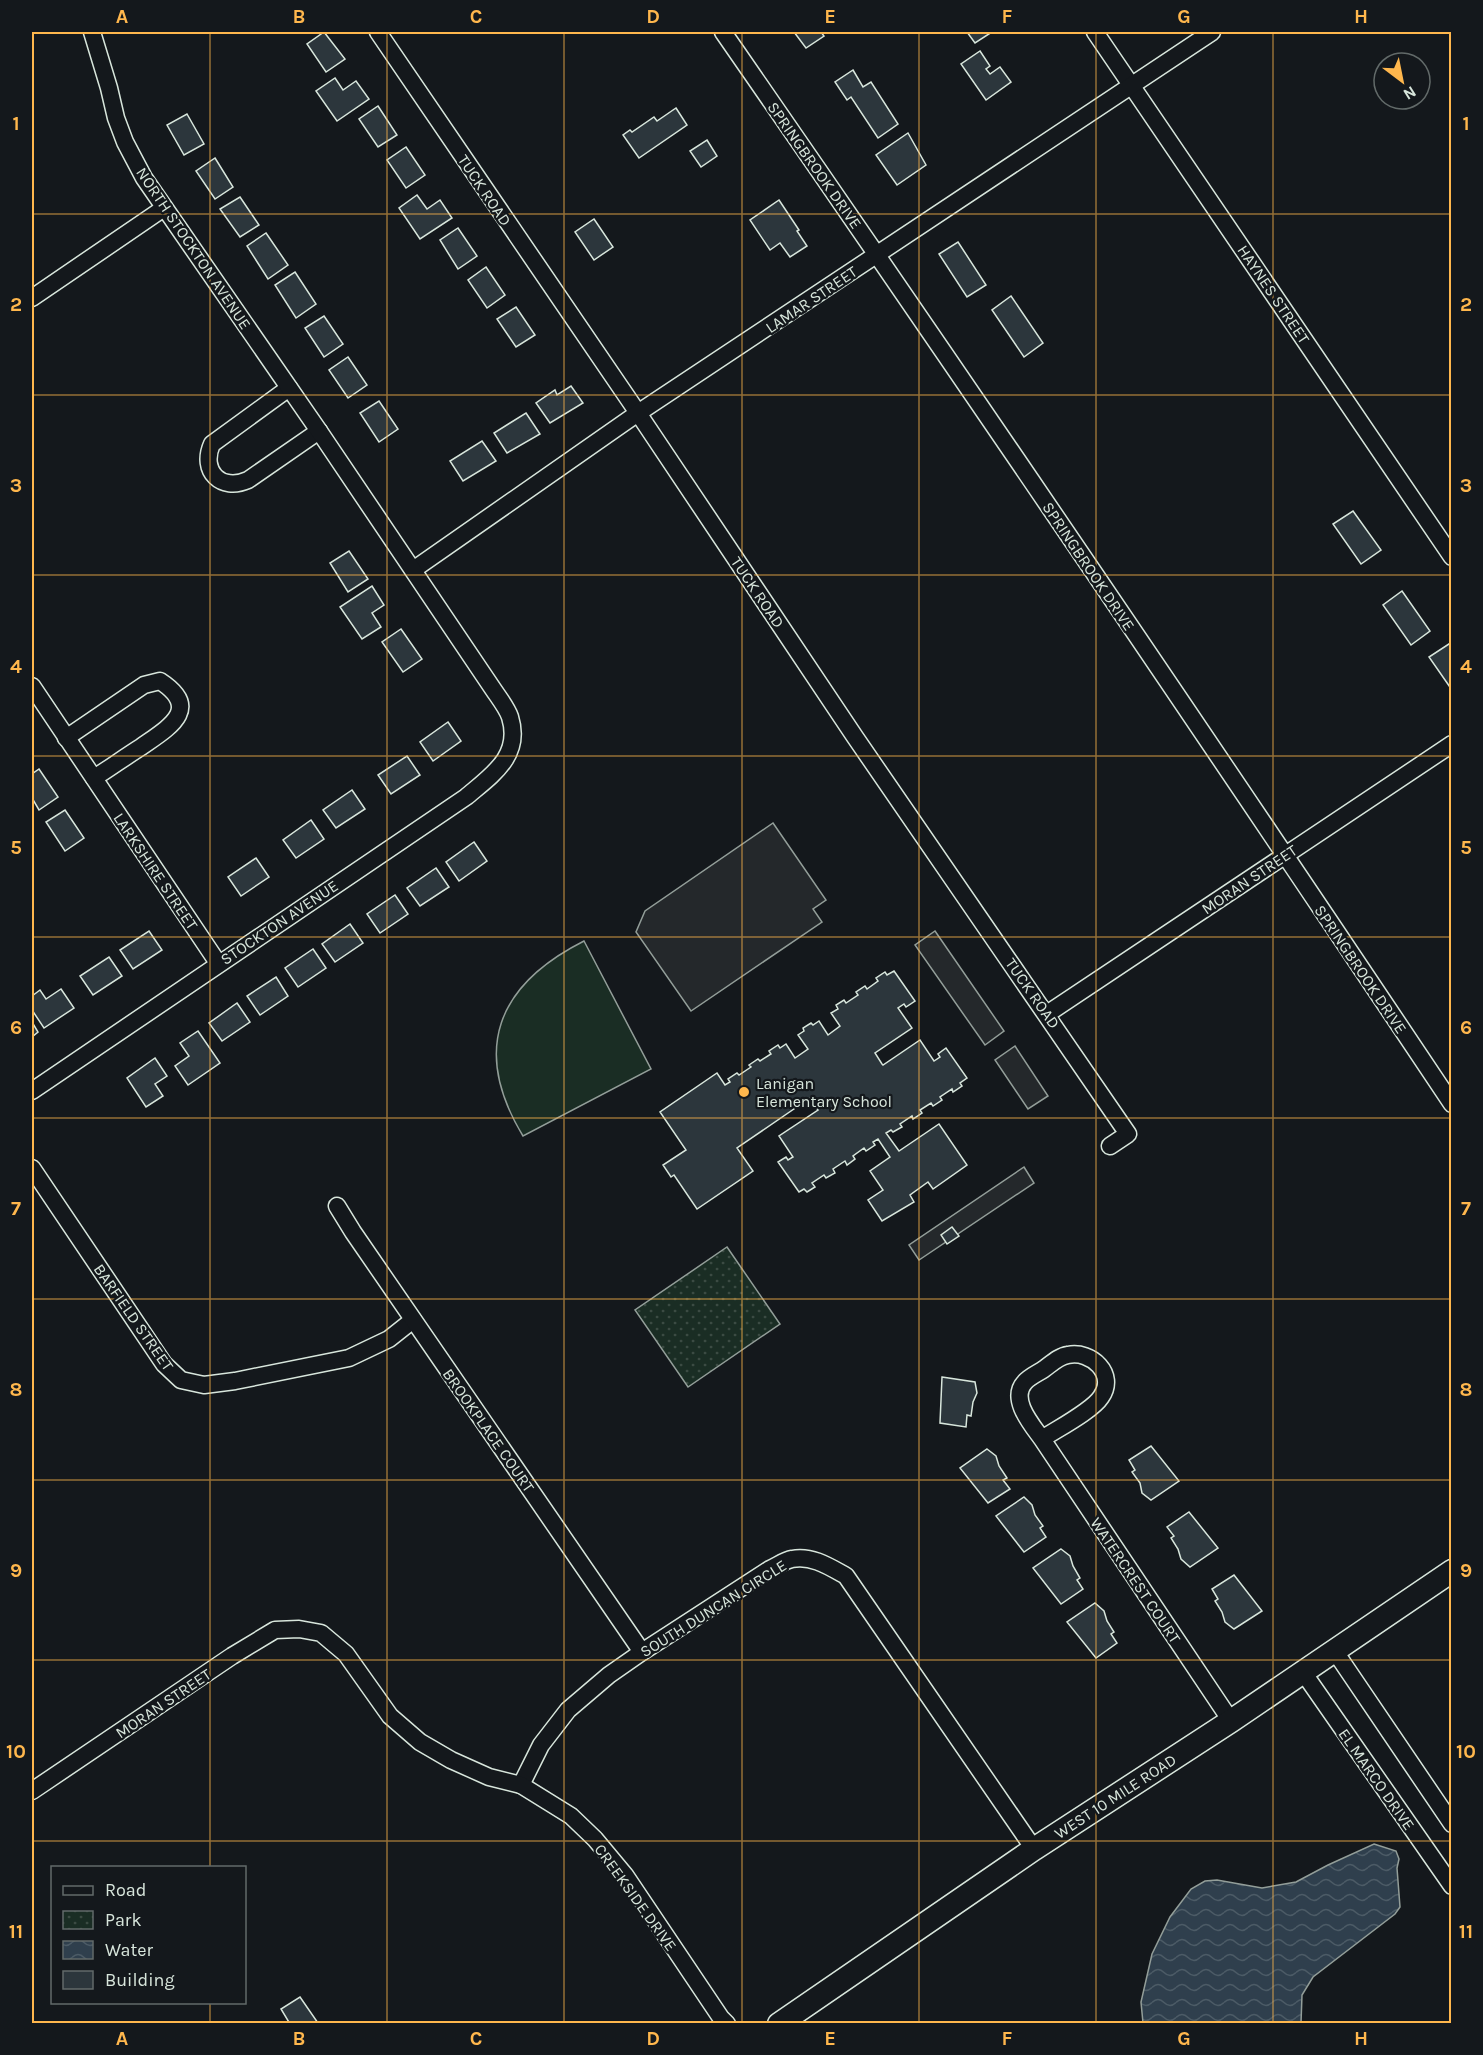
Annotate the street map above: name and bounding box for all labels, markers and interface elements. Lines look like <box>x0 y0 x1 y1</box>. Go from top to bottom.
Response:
text: A <box>116 5 129 28</box>
text: B <box>293 5 305 28</box>
text: C <box>470 5 482 28</box>
text: D <box>646 5 660 28</box>
text: E <box>824 5 836 28</box>
text: F <box>1002 5 1013 28</box>
text: G <box>1177 5 1191 28</box>
text: H <box>1354 5 1368 28</box>
north arrow <box>1372 51 1432 111</box>
text: N <box>1400 82 1420 104</box>
street label: SPRINGBROOK DRIVE <box>764 98 866 233</box>
text: 1 <box>12 112 20 135</box>
text: 1 <box>1462 112 1470 135</box>
street label: TUCK ROAD <box>454 151 515 229</box>
street label: NORTH STOCKTON AVENUE <box>132 164 255 333</box>
street label: HAYNES STREET <box>1234 241 1314 347</box>
street label: LAMAR STREET <box>762 262 861 337</box>
text: 2 <box>10 293 22 316</box>
text: 2 <box>1460 293 1472 316</box>
text: 3 <box>10 474 22 497</box>
text: 3 <box>1460 474 1472 497</box>
street label: SPRINGBROOK DRIVE <box>1039 498 1139 634</box>
street label: TUCK ROAD <box>727 553 788 631</box>
text: 4 <box>10 655 22 678</box>
text: 4 <box>1460 655 1472 678</box>
street label: LARKSHIRE STREET <box>109 809 202 933</box>
text: 5 <box>10 836 22 859</box>
text: 5 <box>1460 836 1472 859</box>
street label: MORAN STREET <box>1198 840 1301 918</box>
street label: STOCKTON AVENUE <box>217 876 342 969</box>
street label: SPRINGBROOK DRIVE <box>1311 901 1411 1037</box>
street label: TUCK ROAD <box>1001 954 1064 1032</box>
text: 6 <box>10 1016 22 1039</box>
text: 6 <box>1460 1016 1472 1039</box>
place label: Lanigan Elementary School <box>756 1074 892 1111</box>
marker: Lanigan Elementary School <box>737 1085 751 1099</box>
text: 7 <box>11 1197 21 1220</box>
text: 7 <box>1461 1197 1471 1220</box>
street label: BARFIELD STREET <box>90 1260 178 1374</box>
street label: BROOKPLACE COURT <box>439 1365 538 1496</box>
text: 8 <box>10 1378 22 1401</box>
text: 8 <box>1460 1378 1472 1401</box>
street label: WATERCREST COURT <box>1086 1514 1185 1647</box>
street label: SOUTH DUNCAN CIRCLE <box>637 1556 790 1661</box>
text: 9 <box>10 1559 22 1582</box>
text: 9 <box>1460 1559 1472 1582</box>
street label: MORAN STREET <box>112 1664 215 1742</box>
street label: EL MARCO DRIVE <box>1335 1725 1419 1834</box>
text: 10 <box>6 1740 26 1763</box>
text: 10 <box>1456 1740 1476 1763</box>
street label: WEST 10 MILE ROAD <box>1051 1750 1180 1843</box>
street label: CREEKSIDE DRIVE <box>590 1840 681 1955</box>
legend <box>51 1866 246 2004</box>
text: Road <box>105 1879 146 1901</box>
text: Park <box>105 1909 142 1931</box>
text: 11 <box>9 1920 23 1943</box>
text: 11 <box>1459 1920 1473 1943</box>
text: Water <box>105 1939 153 1961</box>
text: Building <box>105 1969 175 1991</box>
text: A <box>116 2027 129 2050</box>
text: B <box>293 2027 305 2050</box>
text: C <box>470 2027 482 2050</box>
text: D <box>646 2027 660 2050</box>
text: E <box>824 2027 836 2050</box>
text: F <box>1002 2027 1013 2050</box>
text: G <box>1177 2027 1191 2050</box>
text: H <box>1354 2027 1368 2050</box>

